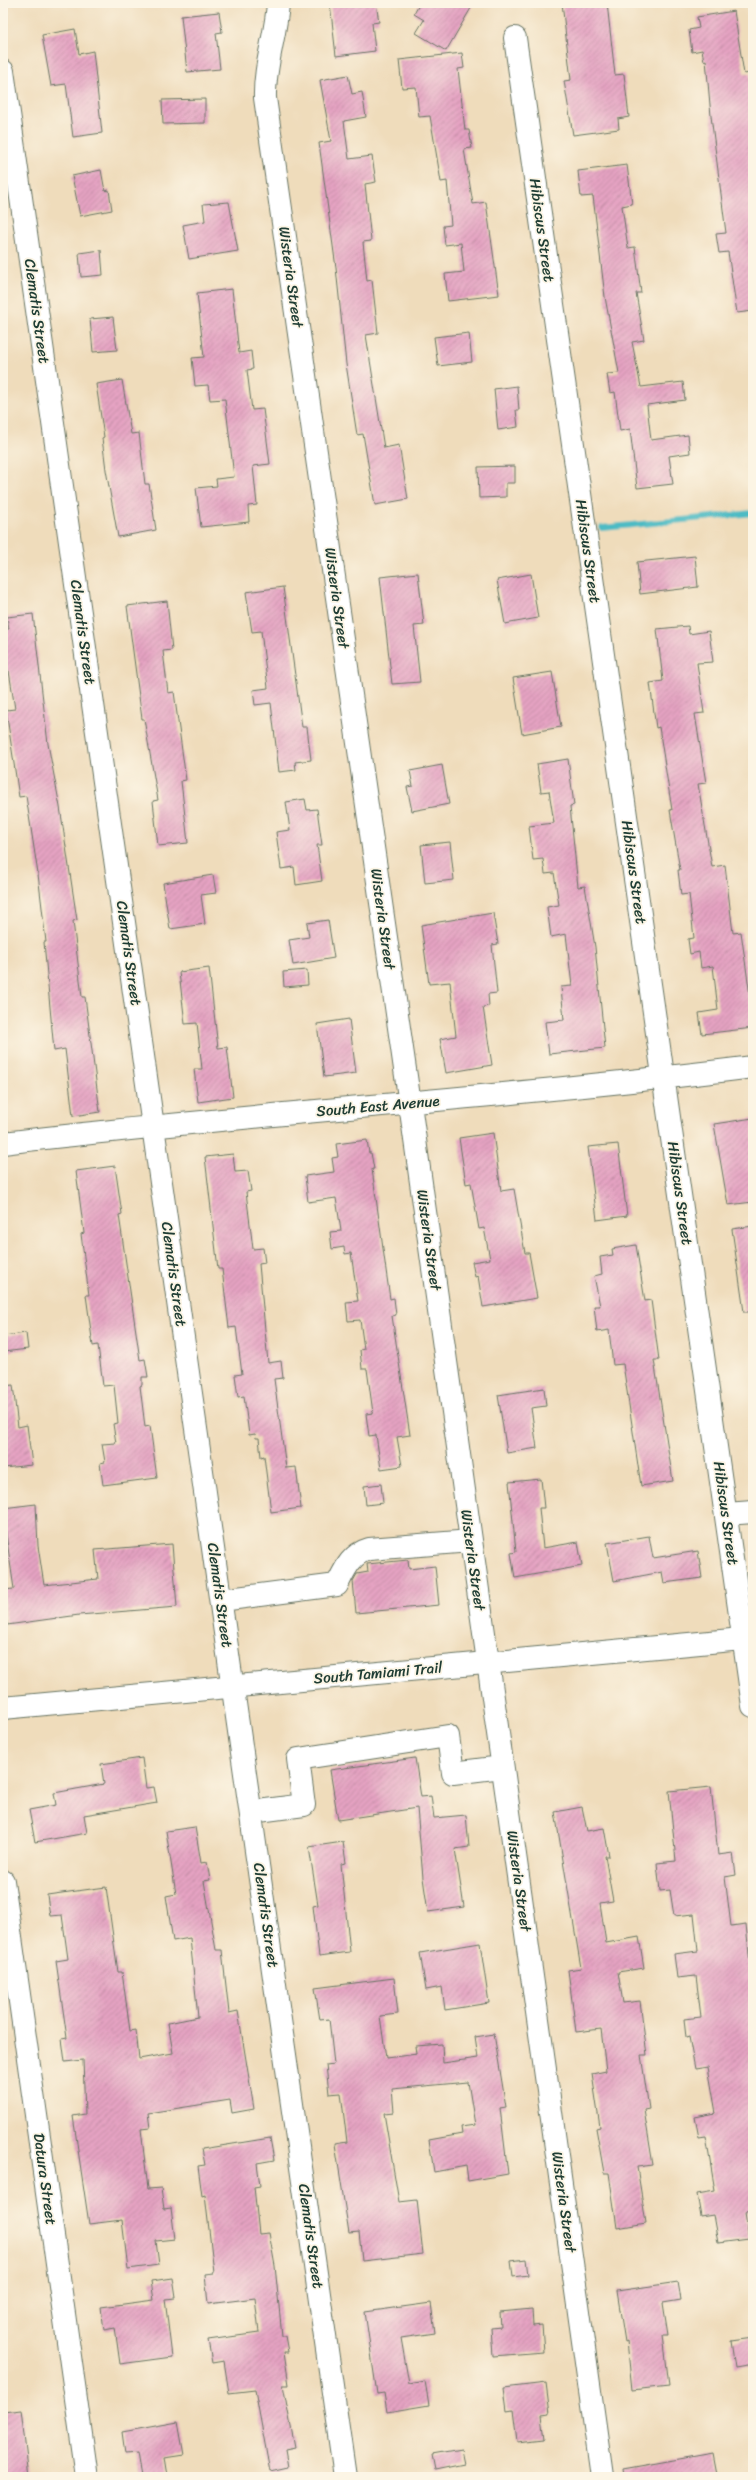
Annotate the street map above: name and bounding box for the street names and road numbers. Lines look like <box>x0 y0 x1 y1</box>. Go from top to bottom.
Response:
street label: Hibiscus Street <box>522 176 562 284</box>
street label: Wisteria Street <box>271 225 311 330</box>
street label: Clematis Street <box>17 257 57 365</box>
street label: Hibiscus Street <box>568 497 608 605</box>
street label: Wisteria Street <box>317 546 357 651</box>
street label: Clematis Street <box>63 578 103 686</box>
street label: Hibiscus Street <box>614 818 654 926</box>
street label: Wisteria Street <box>363 867 403 972</box>
street label: Clematis Street <box>109 899 149 1007</box>
street label: South East Avenue <box>315 1088 441 1124</box>
street label: Hibiscus Street <box>660 1139 700 1247</box>
street label: Wisteria Street <box>409 1188 449 1293</box>
street label: Clematis Street <box>154 1220 194 1328</box>
street label: Hibiscus Street <box>706 1459 746 1567</box>
street label: Wisteria Street <box>453 1508 493 1613</box>
street label: Clematis Street <box>200 1541 240 1649</box>
street label: South Tamiami Trail <box>312 1654 444 1692</box>
street label: Wisteria Street <box>499 1829 539 1934</box>
street label: Clematis Street <box>246 1861 286 1969</box>
street label: Datura Street <box>26 2132 64 2227</box>
street label: Wisteria Street <box>544 2150 584 2255</box>
street label: Clematis Street <box>291 2182 331 2290</box>

